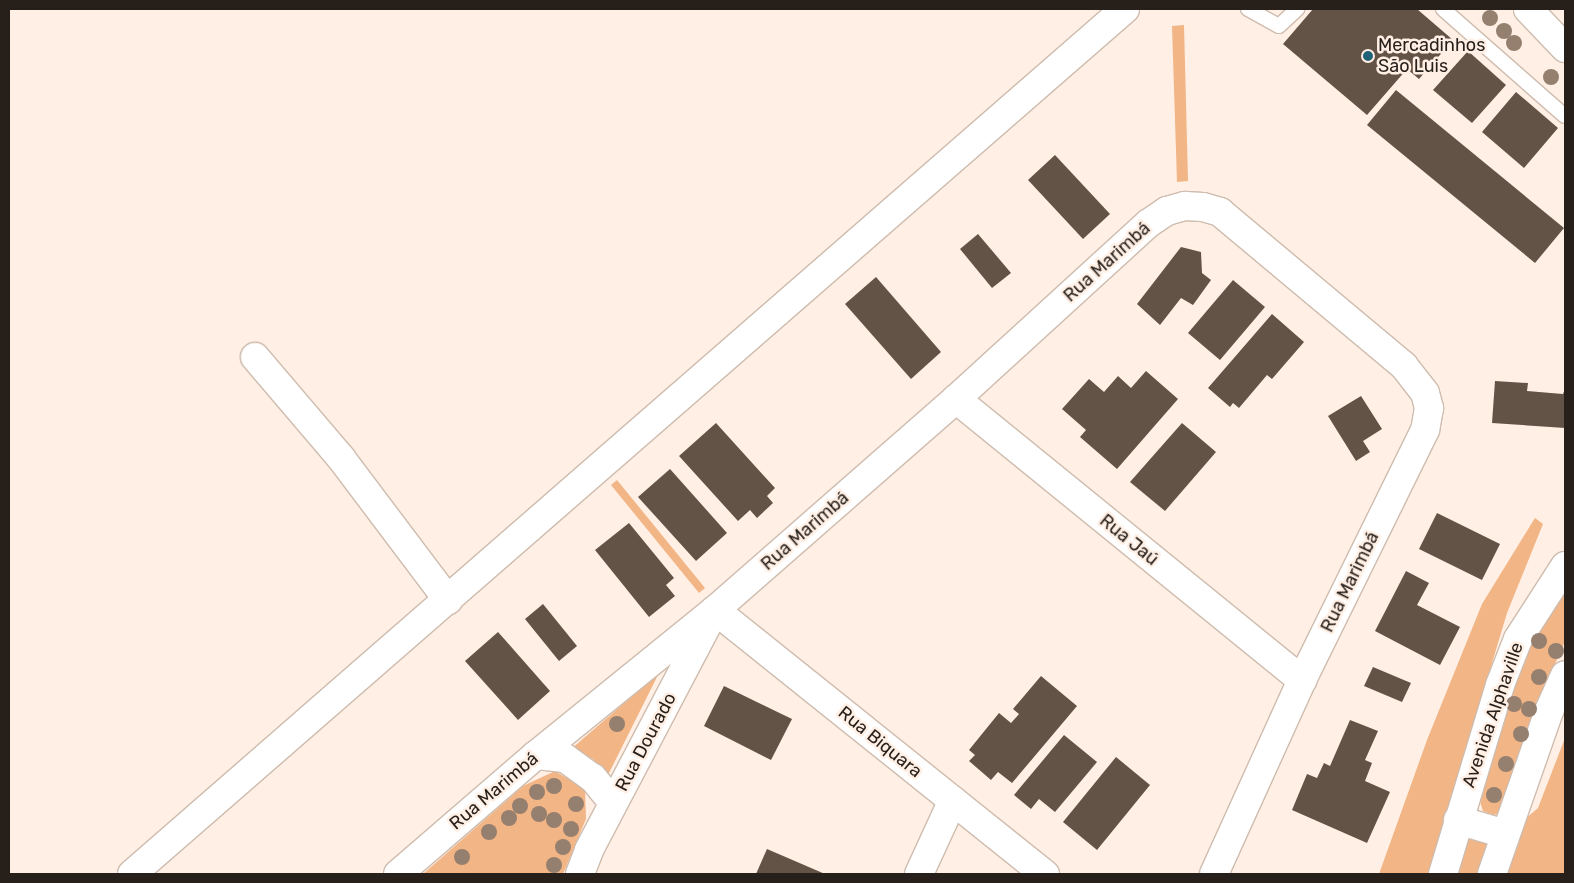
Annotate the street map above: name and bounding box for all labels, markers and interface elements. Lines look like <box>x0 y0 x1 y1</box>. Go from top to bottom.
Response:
place label: Mercadinhos São Luis <box>1378 35 1485 78</box>
marker: Mercadinhos São Luis <box>1362 50 1374 62</box>
street label: Rua Marimbá <box>1059 217 1155 307</box>
street label: Rua Marimbá <box>757 487 853 575</box>
street label: Rua Jaú <box>1095 510 1163 570</box>
street label: Rua Marimbá <box>1316 528 1384 636</box>
street label: Avenida Alphaville <box>1458 639 1528 791</box>
street label: Rua Dourado <box>611 689 681 795</box>
street label: Rua Biquara <box>834 702 926 782</box>
street label: Rua Marimbá <box>445 748 543 834</box>

